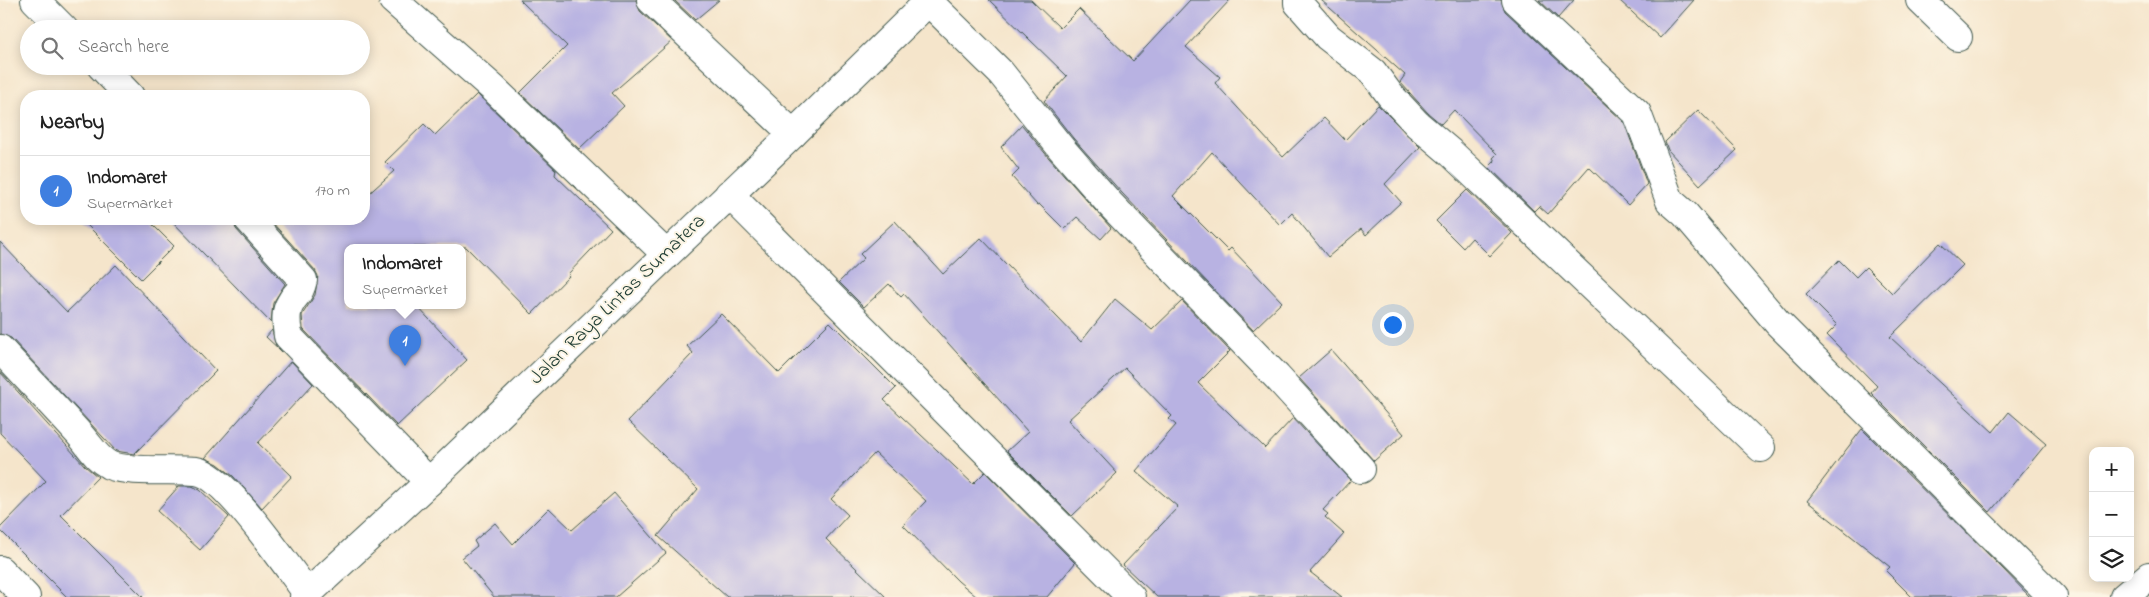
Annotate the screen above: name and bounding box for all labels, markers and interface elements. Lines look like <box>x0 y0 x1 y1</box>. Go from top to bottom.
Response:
search box <box>20 20 370 75</box>
icon: search <box>38 34 66 62</box>
text: Search here <box>78 34 169 61</box>
text: Nearby <box>40 108 104 138</box>
text: Indomaret <box>87 165 167 192</box>
text: 1 <box>53 179 59 203</box>
text: 170 m <box>315 179 350 203</box>
text: Supermarket <box>87 192 173 216</box>
street label: Jalan Raya Lintas Sumatera <box>523 208 713 392</box>
popup <box>344 244 466 309</box>
text: Indomaret <box>362 251 442 278</box>
text: Supermarket <box>362 278 448 302</box>
your location <box>1380 312 1406 338</box>
pin: 1 <box>389 325 421 366</box>
map controls <box>2089 447 2134 582</box>
button: + <box>2089 447 2134 492</box>
button: − <box>2089 492 2134 537</box>
button: layers <box>2089 537 2134 582</box>

